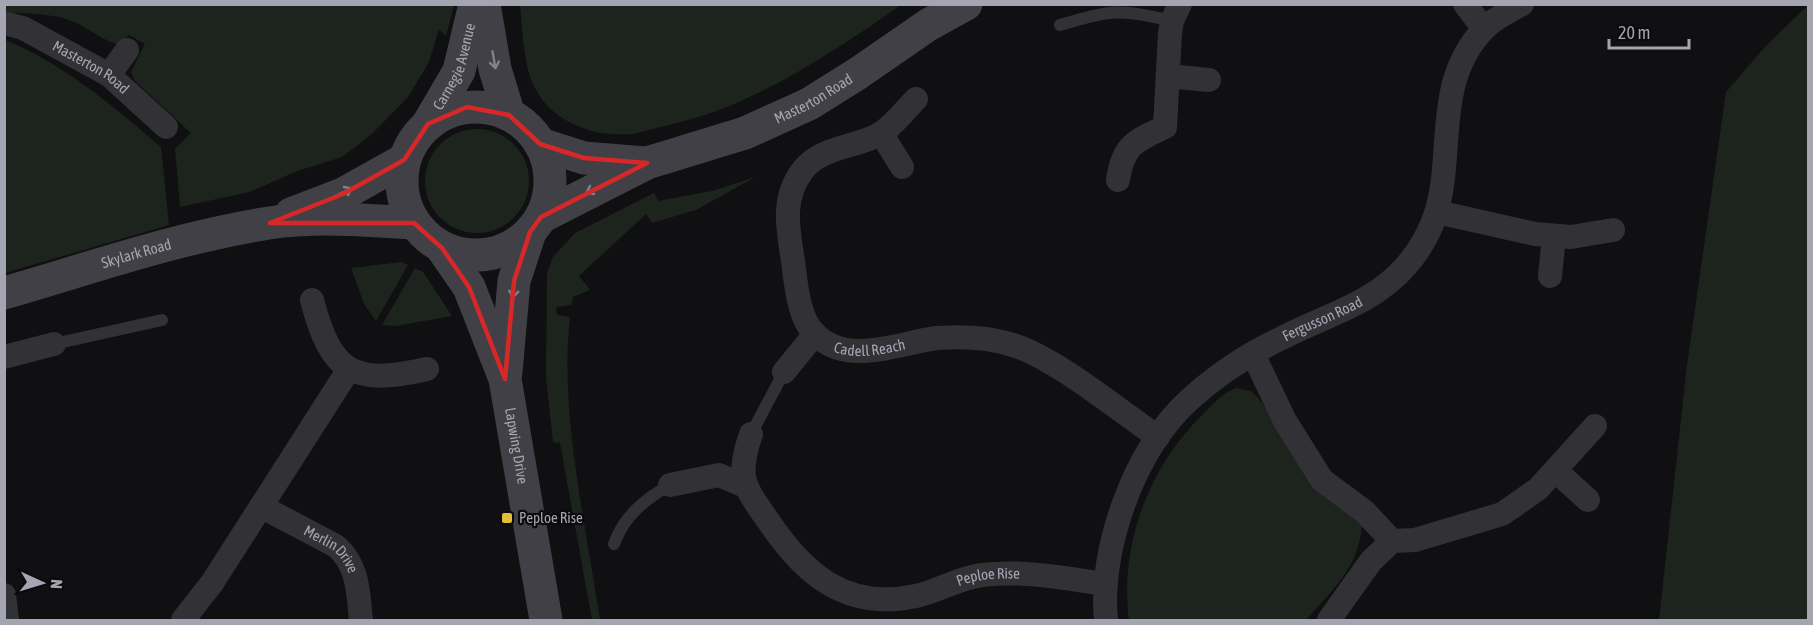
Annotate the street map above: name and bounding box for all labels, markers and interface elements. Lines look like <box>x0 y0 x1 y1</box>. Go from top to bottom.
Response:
scale bar <box>1609 12 1688 50</box>
street label: Carnegie Avenue <box>429 21 478 113</box>
text: 20 m <box>1618 22 1650 43</box>
street label: Masterton Road <box>50 37 133 97</box>
one-way arrow <box>488 50 499 70</box>
street label: Masterton Road <box>771 70 855 127</box>
one-way arrow <box>586 183 604 195</box>
one-way arrow <box>334 186 352 198</box>
street label: Skylark Road <box>99 235 173 271</box>
one-way arrow <box>508 278 519 298</box>
street label: Fergusson Road <box>1279 293 1365 344</box>
street label: Cadell Reach <box>832 336 907 359</box>
street label: Lapwing Drive <box>502 406 532 485</box>
place label: Peploe Rise <box>519 509 583 526</box>
marker: Peploe Rise <box>500 511 514 525</box>
street label: Merlin Drive <box>301 522 362 575</box>
north arrow <box>12 553 72 613</box>
street label: Peploe Rise <box>954 564 1020 589</box>
text: N <box>48 579 66 589</box>

